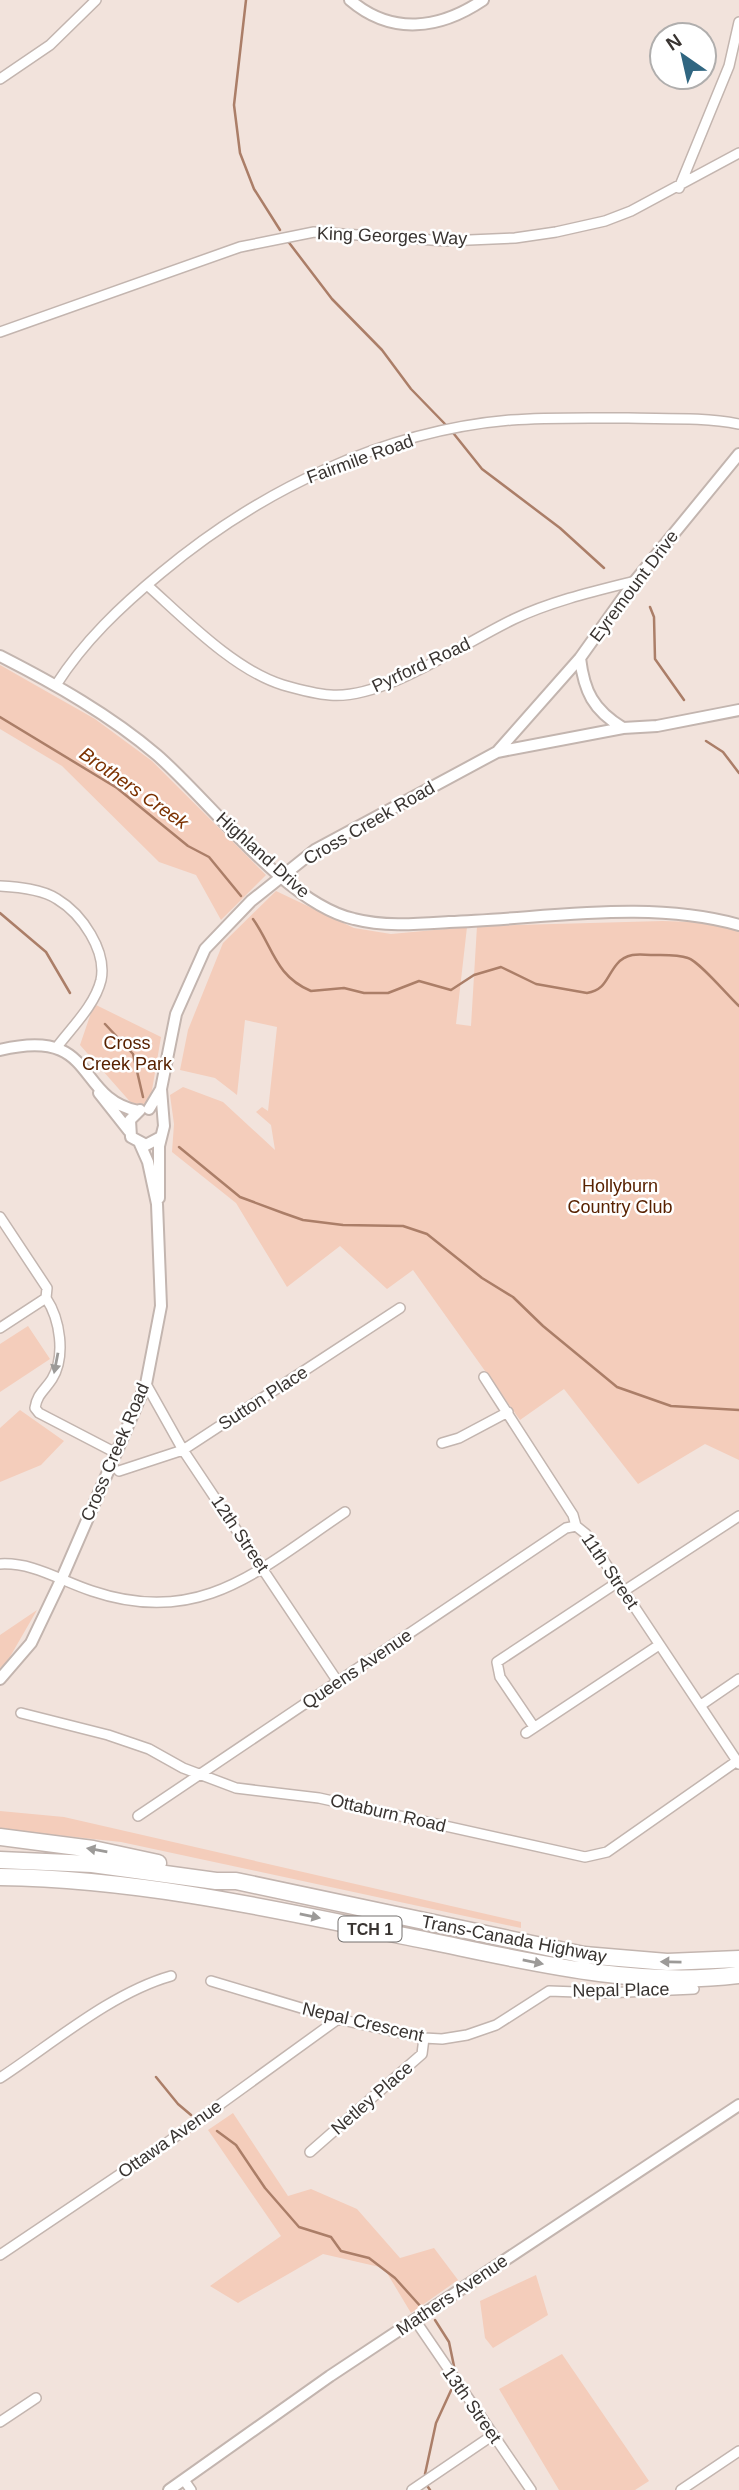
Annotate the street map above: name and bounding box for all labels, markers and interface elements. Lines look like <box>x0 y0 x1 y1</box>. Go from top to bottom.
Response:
north arrow <box>648 21 718 91</box>
text: N <box>662 30 685 55</box>
street label: King Georges Way <box>316 223 468 249</box>
street label: Fairmile Road <box>304 430 416 488</box>
street label: Eyremount Drive <box>586 526 682 646</box>
street label: Pyrford Road <box>369 634 473 696</box>
water label: Brothers Creek <box>76 743 194 834</box>
street label: Cross Creek Road <box>300 777 438 869</box>
street label: Highland Drive <box>212 808 314 902</box>
park label: Cross Creek Park <box>82 1033 173 1074</box>
park label: Hollyburn Country Club <box>567 1176 673 1217</box>
one-way arrow <box>50 1352 61 1374</box>
street label: Sutton Place <box>215 1362 311 1434</box>
street label: Cross Creek Road <box>77 1380 153 1524</box>
street label: 12th Street <box>207 1492 273 1576</box>
street label: 11th Street <box>577 1529 643 1613</box>
street label: Queens Avenue <box>298 1625 416 1713</box>
street label: Ottaburn Road <box>328 1790 448 1836</box>
one-way arrow <box>86 1845 108 1856</box>
one-way arrow <box>299 1911 321 1922</box>
street label: Trans-Canada Highway <box>420 1911 608 1967</box>
road number: TCH 1 <box>338 1916 402 1941</box>
one-way arrow <box>660 1956 682 1968</box>
one-way arrow <box>522 1957 544 1968</box>
street label: Nepal Place <box>572 1979 670 2001</box>
street label: Nepal Crescent <box>300 1998 426 2046</box>
street label: Netley Place <box>327 2057 417 2139</box>
street label: Ottawa Avenue <box>114 2096 226 2182</box>
street label: Mathers Avenue <box>393 2250 511 2340</box>
street label: 13th Street <box>439 2363 505 2447</box>

